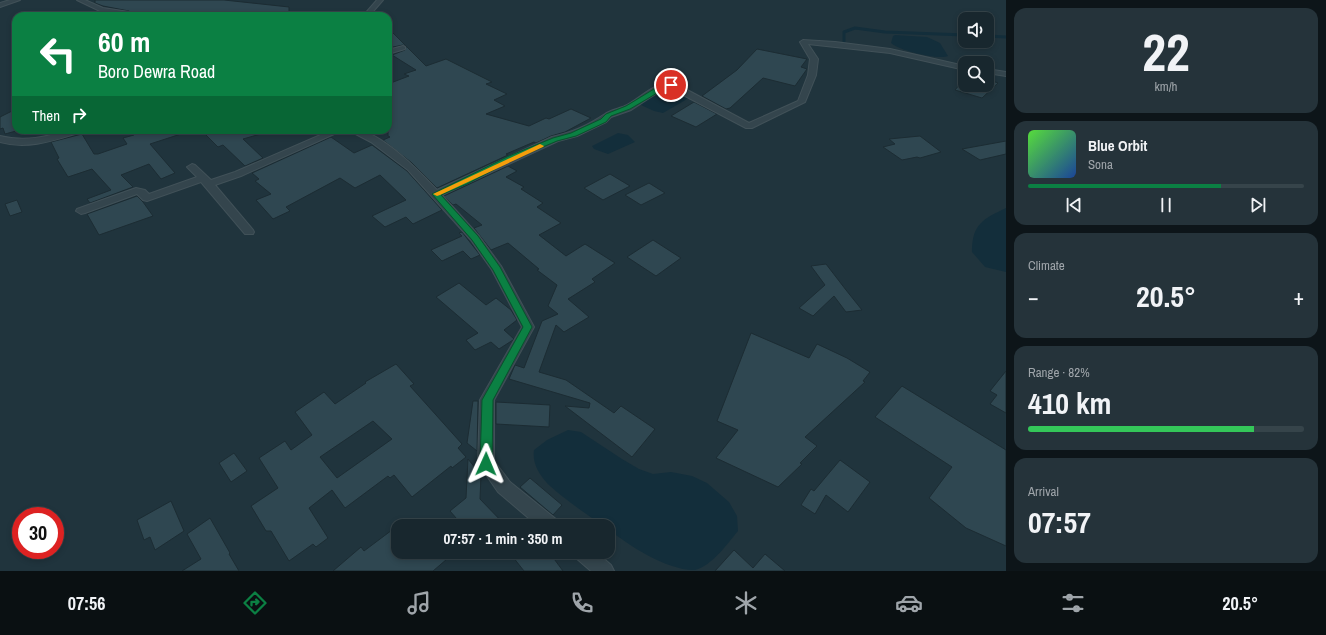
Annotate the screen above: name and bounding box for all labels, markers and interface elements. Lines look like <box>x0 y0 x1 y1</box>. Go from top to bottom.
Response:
map controls <box>958 12 994 92</box>
button: sound <box>958 12 994 48</box>
text: 22 <box>1142 17 1190 87</box>
text: 60 m <box>98 23 150 61</box>
icon: left <box>32 28 84 80</box>
button: search <box>958 56 994 92</box>
text: Boro Dewra Road <box>98 59 215 84</box>
pin <box>654 68 688 102</box>
icon: arrive <box>660 74 682 96</box>
text: km/h <box>1154 78 1178 95</box>
icon: right <box>68 104 90 126</box>
text: Then <box>32 105 60 126</box>
text: Blue Orbit <box>1088 135 1147 156</box>
text: Sona <box>1088 156 1113 173</box>
icon: previous <box>1063 194 1085 216</box>
icon: pause <box>1155 194 1177 216</box>
icon: next <box>1247 194 1269 216</box>
text: Climate <box>1028 257 1065 274</box>
text: 20.5° <box>1136 276 1196 316</box>
text: − <box>1028 282 1039 312</box>
text: + <box>1293 282 1304 312</box>
text: Range · 82% <box>1028 364 1090 381</box>
text: 410 km <box>1028 383 1111 423</box>
position arrow <box>465 443 507 485</box>
text: Arrival <box>1028 483 1059 500</box>
text: 07:57 <box>1028 502 1091 542</box>
speed limit sign: 30 <box>12 507 64 559</box>
text: 07:57 · 1 min · 350 m <box>444 528 562 549</box>
icon: directions <box>241 589 269 617</box>
icon: music <box>405 589 433 617</box>
icon: phone <box>568 589 596 617</box>
icon: climate <box>732 589 760 617</box>
icon: car <box>895 589 923 617</box>
icon: filters <box>1059 589 1087 617</box>
text: 07:56 <box>68 591 106 616</box>
text: 20.5° <box>1222 591 1258 616</box>

